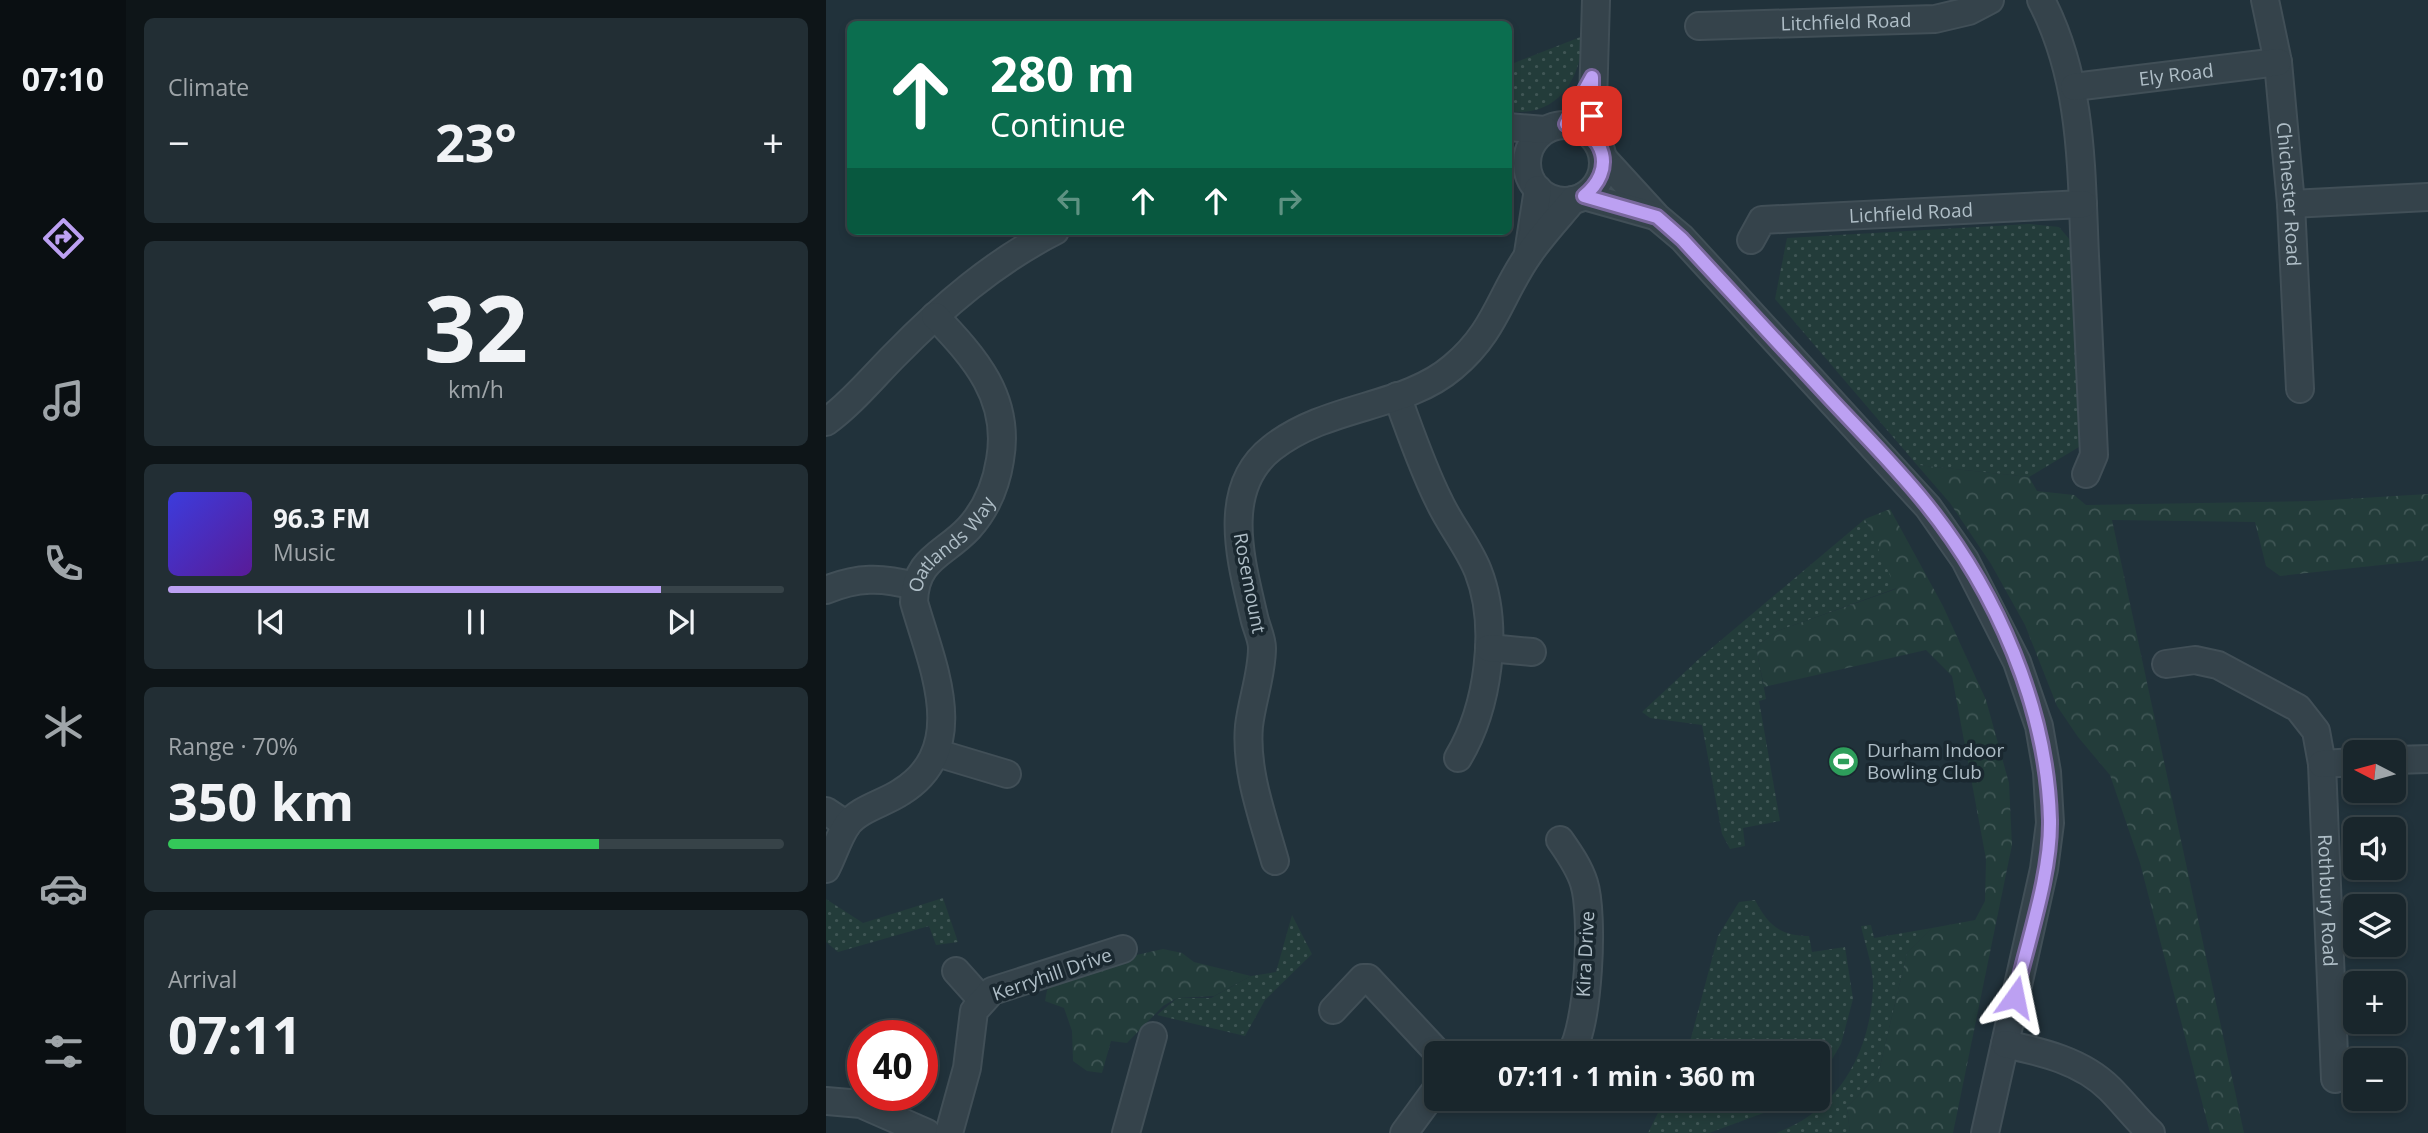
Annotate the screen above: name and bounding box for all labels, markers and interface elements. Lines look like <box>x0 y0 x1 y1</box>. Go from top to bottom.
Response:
street label: Litchfield Road <box>1780 7 1912 37</box>
text: 280 m <box>990 40 1135 106</box>
icon: ahead <box>875 49 966 140</box>
text: 07:10 <box>22 57 104 100</box>
street label: Ely Road <box>2137 57 2215 92</box>
text: Climate <box>168 71 249 103</box>
pin <box>1562 86 1622 146</box>
icon: arrive <box>1573 97 1611 135</box>
text: Continue <box>990 103 1126 146</box>
text: 23° <box>435 106 517 177</box>
text: − <box>168 116 190 168</box>
text: + <box>762 116 784 168</box>
street label: Chichester Road <box>2271 121 2307 267</box>
icon: left <box>1051 182 1089 220</box>
icon: ahead <box>1124 182 1162 220</box>
icon: ahead <box>1197 182 1235 220</box>
icon: right <box>1270 182 1308 220</box>
street label: Lichfield Road <box>1848 197 1974 229</box>
icon: directions <box>39 214 88 263</box>
text: 32 <box>424 265 528 389</box>
text: km/h <box>448 373 504 405</box>
icon: music <box>39 376 88 425</box>
street label: Oatlands Way <box>902 492 1001 595</box>
text: 96.3 FM <box>273 500 371 536</box>
street label: Rosemount <box>1228 530 1273 636</box>
text: Music <box>273 536 336 568</box>
icon: phone <box>39 539 88 588</box>
icon: previous <box>252 603 290 641</box>
icon: pause <box>457 603 495 641</box>
icon: next <box>662 603 700 641</box>
icon: climate <box>39 702 88 751</box>
text: Range · 70% <box>168 730 298 762</box>
place label: Durham Indoor Bowling Club <box>1867 737 2004 785</box>
north arrow <box>2343 740 2406 803</box>
map controls <box>2343 740 2406 1111</box>
sports icon: Durham Indoor Bowling Club <box>1827 744 1861 778</box>
text: 350 km <box>168 765 354 836</box>
button: sound <box>2343 817 2406 880</box>
street label: Rothbury Road <box>2312 834 2343 967</box>
icon: car <box>39 864 88 913</box>
button: layers <box>2343 894 2406 957</box>
street label: Kira Drive <box>1570 910 1600 998</box>
street label: Kerryhill Drive <box>989 941 1115 1007</box>
position arrow <box>1978 960 2052 1034</box>
text: Arrival <box>168 963 237 995</box>
button: + <box>2343 971 2406 1034</box>
text: 07:11 <box>168 998 302 1069</box>
speed limit sign: 40 <box>847 1020 938 1111</box>
icon: filters <box>39 1027 88 1076</box>
button: − <box>2343 1048 2406 1111</box>
text: 07:11 · 1 min · 360 m <box>1498 1058 1756 1094</box>

